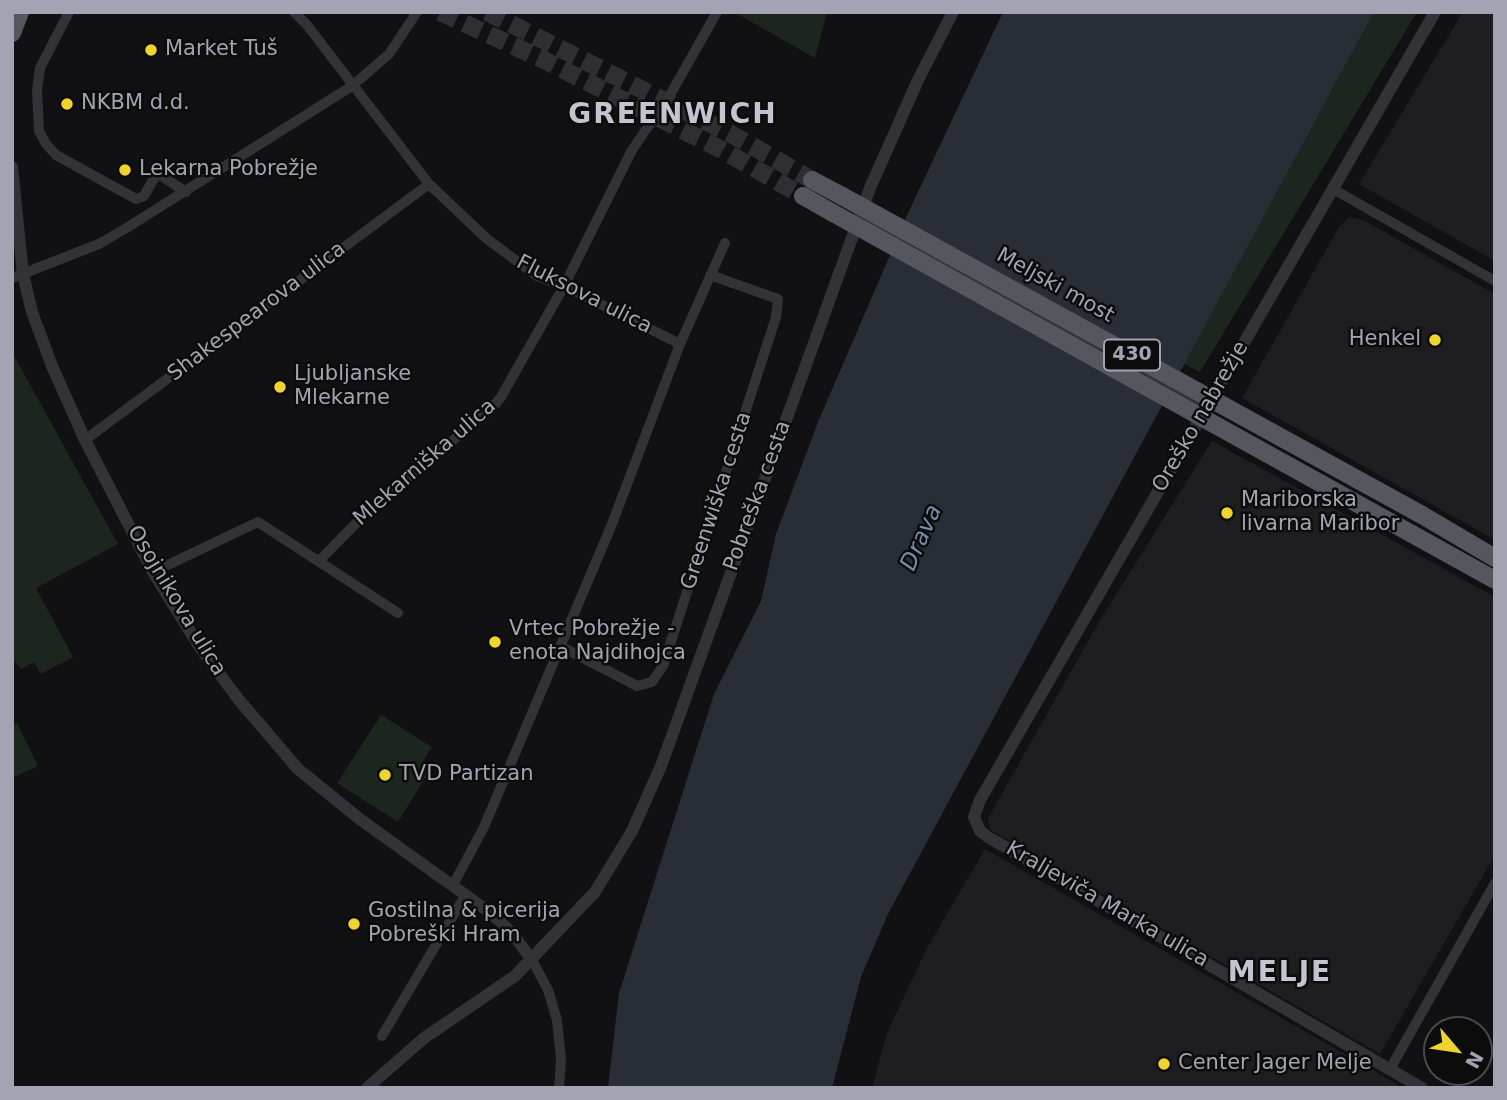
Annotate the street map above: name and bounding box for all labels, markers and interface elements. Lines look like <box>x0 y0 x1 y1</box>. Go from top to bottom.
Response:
place label: Market Tuš <box>165 37 278 63</box>
marker: Market Tuš <box>143 42 159 58</box>
place label: NKBM d.d. <box>81 91 190 117</box>
marker: NKBM d.d. <box>59 96 75 112</box>
district label: GREENWICH <box>569 99 777 133</box>
place label: Lekarna Pobrežje <box>139 157 318 183</box>
marker: Lekarna Pobrežje <box>117 162 133 178</box>
street label: Shakespearova ulica <box>163 237 351 387</box>
street label: Meljski most <box>992 243 1118 329</box>
street label: Fluksova ulica <box>512 250 656 340</box>
place label: Henkel <box>1349 327 1421 353</box>
marker: Henkel <box>1427 332 1443 348</box>
street label: Oreško nabrežje <box>1148 337 1254 497</box>
road number: 430 <box>1104 340 1160 370</box>
place label: Ljubljanske Mlekarne <box>294 362 411 412</box>
marker: Ljubljanske Mlekarne <box>272 379 288 395</box>
street label: Mlekarniška ulica <box>349 394 501 532</box>
street label: Greenwiška cesta <box>676 409 758 593</box>
street label: Pobreška cesta <box>719 417 797 575</box>
place label: Mariborska livarna Maribor <box>1241 488 1399 538</box>
water label: Drava <box>895 501 949 575</box>
marker: Mariborska livarna Maribor <box>1219 505 1235 521</box>
street label: Osojnikova ulica <box>121 521 231 681</box>
place label: Vrtec Pobrežje - enota Najdihojca <box>509 617 686 667</box>
marker: Vrtec Pobrežje - enota Najdihojca <box>487 634 503 650</box>
place label: TVD Partizan <box>399 762 534 788</box>
marker: TVD Partizan <box>377 767 393 783</box>
street label: Kraljeviča Marka ulica <box>1001 837 1213 973</box>
place label: Gostilna & picerija Pobreški Hram <box>368 899 561 949</box>
marker: Gostilna & picerija Pobreški Hram <box>346 916 362 932</box>
district label: MELJE <box>1228 957 1332 991</box>
north arrow <box>1423 1016 1493 1086</box>
text: N <box>1461 1048 1488 1073</box>
place label: Center Jager Melje <box>1178 1051 1372 1077</box>
marker: Center Jager Melje <box>1156 1056 1172 1072</box>

